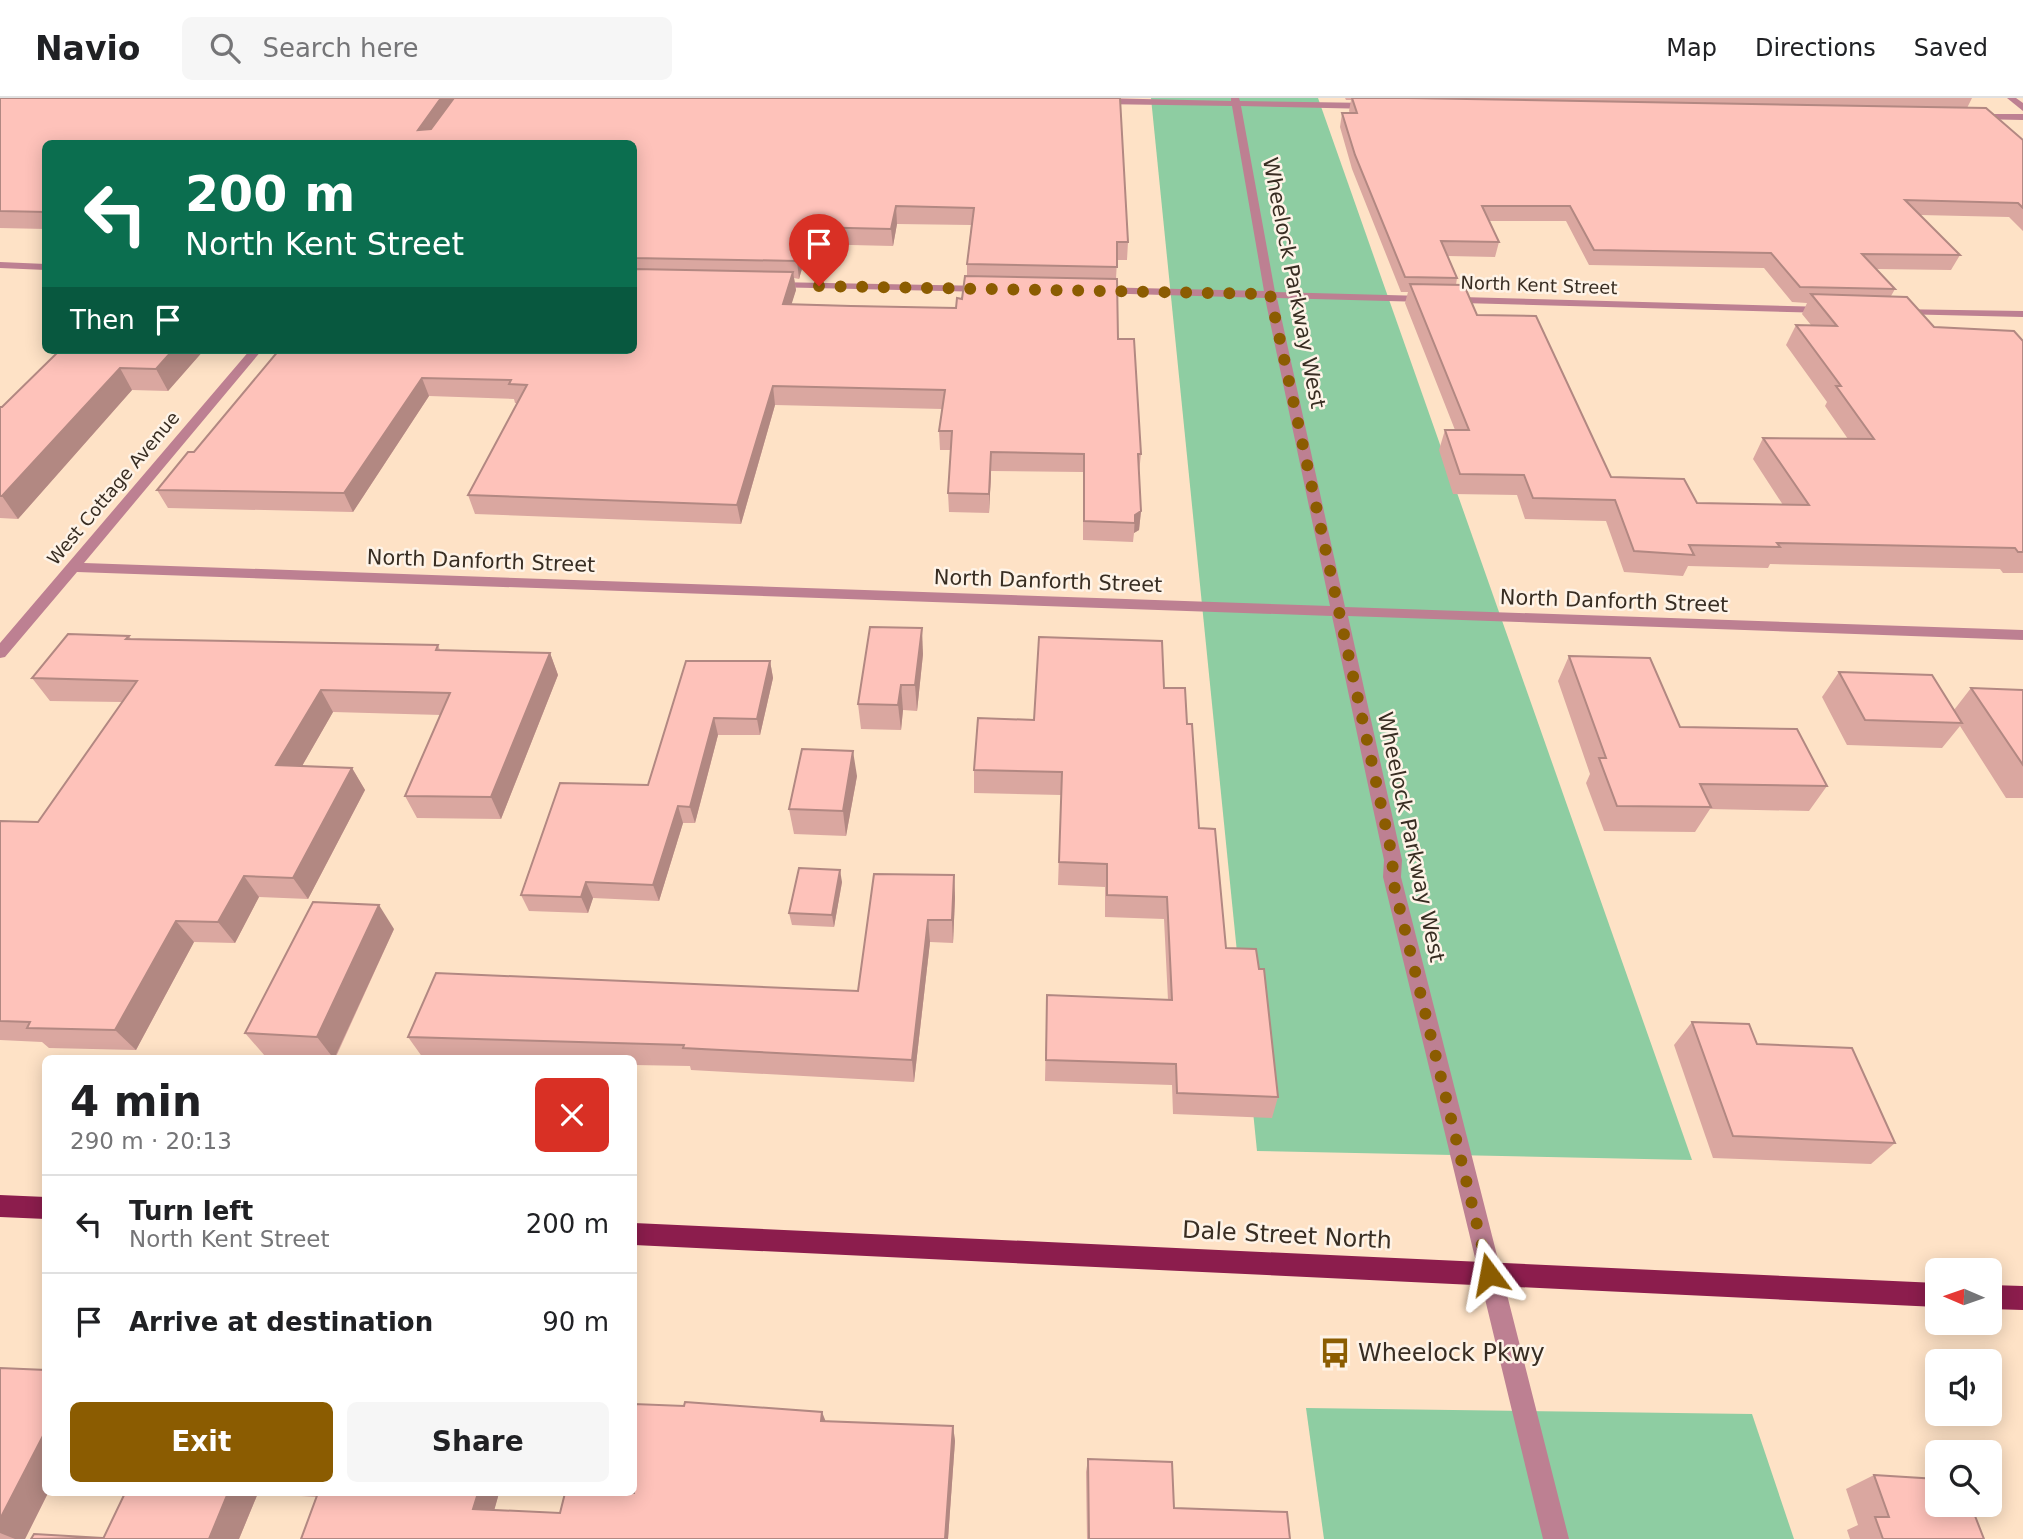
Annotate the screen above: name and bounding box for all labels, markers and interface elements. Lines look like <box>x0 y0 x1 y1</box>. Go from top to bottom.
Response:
search box <box>182 17 672 80</box>
text: Navio <box>35 29 140 68</box>
icon: search <box>206 29 244 67</box>
text: Search here <box>262 33 419 63</box>
text: Map <box>1666 34 1717 62</box>
text: Directions <box>1755 34 1876 62</box>
text: Saved <box>1914 34 1988 62</box>
street label: Wheelock Parkway West <box>1258 155 1330 411</box>
text: 200 m <box>185 166 355 223</box>
icon: left <box>70 168 161 259</box>
pin <box>789 214 849 286</box>
text: North Kent Street <box>185 225 464 263</box>
icon: arrive <box>800 225 838 263</box>
street label: North Kent Street <box>1460 272 1618 298</box>
icon: arrive <box>149 301 187 339</box>
text: Then <box>70 305 135 335</box>
street label: West Cottage Avenue <box>43 407 183 569</box>
street label: North Danforth Street <box>366 545 596 577</box>
street label: North Danforth Street <box>933 565 1163 597</box>
street label: North Danforth Street <box>1499 585 1729 617</box>
street label: Wheelock Parkway West <box>1373 710 1449 964</box>
text: 4 min <box>70 1077 202 1126</box>
button: close <box>535 1078 609 1152</box>
text: 290 m · 20:13 <box>70 1128 232 1154</box>
text: Turn left <box>129 1196 253 1226</box>
icon: left <box>70 1205 108 1243</box>
text: 200 m <box>526 1209 609 1239</box>
street label: Dale Street North <box>1181 1216 1393 1254</box>
text: North Kent Street <box>129 1226 330 1252</box>
position arrow <box>1452 1237 1526 1311</box>
north arrow <box>1925 1258 2002 1335</box>
map controls <box>1925 1258 2002 1517</box>
icon: arrive <box>70 1303 108 1341</box>
text: Arrive at destination <box>129 1307 433 1337</box>
text: 90 m <box>542 1307 609 1337</box>
bus stop icon: Wheelock Pkwy <box>1318 1336 1352 1370</box>
place label: Wheelock Pkwy <box>1358 1339 1545 1367</box>
button: sound <box>1925 1349 2002 1426</box>
button: Exit <box>70 1402 333 1482</box>
button: Share <box>347 1402 609 1482</box>
button: search <box>1925 1440 2002 1517</box>

